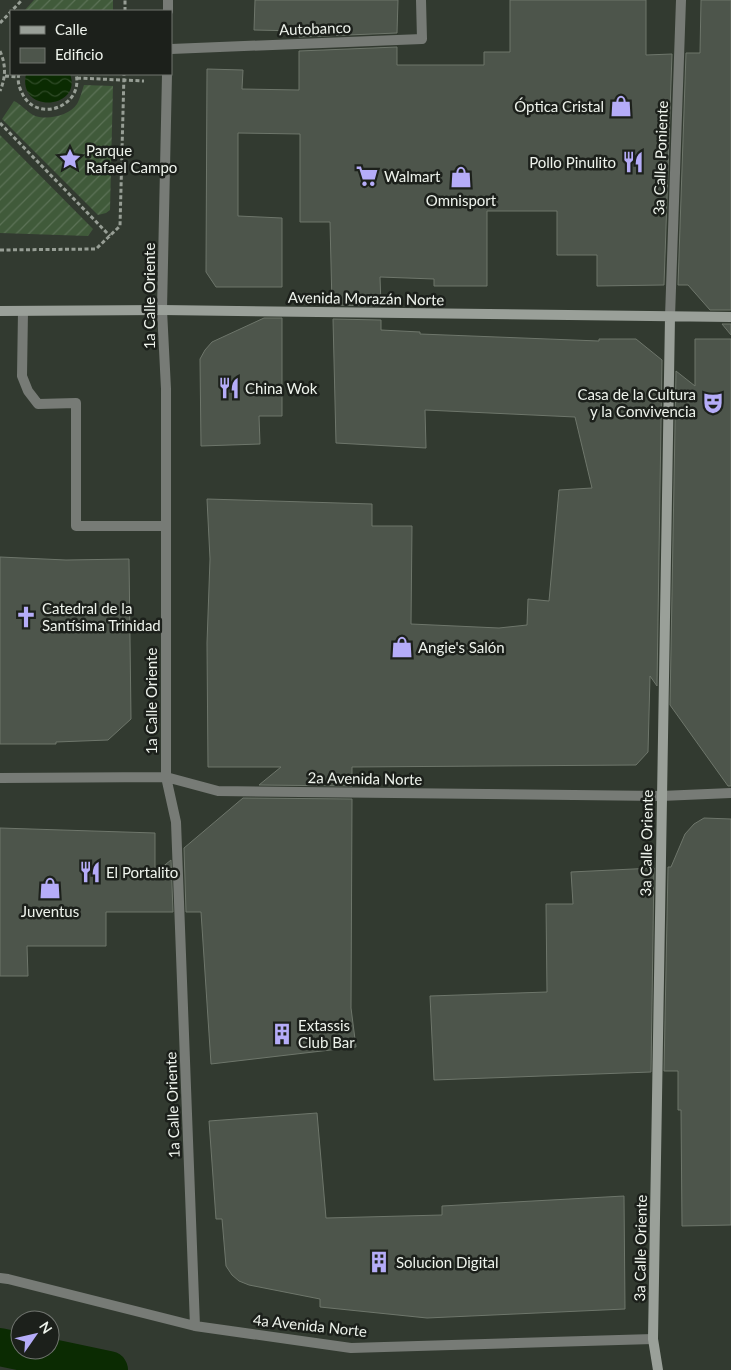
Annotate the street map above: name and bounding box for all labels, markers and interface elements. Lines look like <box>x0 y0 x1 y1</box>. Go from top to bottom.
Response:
legend <box>10 10 172 75</box>
street label: Autobanco <box>279 18 351 38</box>
text: Calle <box>55 20 88 38</box>
text: Edificio <box>55 45 103 63</box>
shop icon: Óptica Cristal <box>608 93 634 119</box>
place label: Óptica Cristal <box>514 97 604 115</box>
street label: 3a Calle Poniente <box>649 100 671 216</box>
place label: Parque Rafael Campo <box>86 141 177 176</box>
place icon: Parque Rafael Campo <box>57 146 83 172</box>
restaurant icon: Pollo Pinulito <box>620 149 646 175</box>
place label: Pollo Pinulito <box>529 153 616 171</box>
supermarket icon: Walmart <box>354 163 380 189</box>
shop icon: Omnisport <box>448 164 474 190</box>
place label: Walmart <box>384 167 441 185</box>
place label: Omnisport <box>426 191 497 209</box>
street label: 1a Calle Oriente <box>140 243 158 349</box>
street label: Avenida Morazán Norte <box>288 288 444 308</box>
restaurant icon: China Wok <box>216 375 242 401</box>
place label: China Wok <box>245 379 318 397</box>
place label: Casa de la Cultura y la Convivencia <box>577 385 696 420</box>
theatre icon: Casa de la Cultura y la Convivencia <box>700 390 726 416</box>
place label: Catedral de la Santísima Trinidad <box>42 599 161 634</box>
church icon: Catedral de la Santísima Trinidad <box>13 604 39 630</box>
shop icon: Angie's Salón <box>389 634 415 660</box>
place label: Angie's Salón <box>418 638 505 656</box>
street label: 1a Calle Oriente <box>142 648 160 754</box>
street label: 2a Avenida Norte <box>308 768 423 788</box>
street label: 3a Calle Oriente <box>636 789 656 896</box>
restaurant icon: El Portalito <box>77 859 103 885</box>
place label: El Portalito <box>106 863 178 881</box>
shop icon: Juventus <box>37 875 63 901</box>
place label: Juventus <box>21 902 79 920</box>
place label: Extassis Club Bar <box>298 1016 355 1051</box>
building icon: Extassis Club Bar <box>269 1021 295 1047</box>
street label: 1a Calle Oriente <box>161 1051 183 1159</box>
street label: 3a Calle Oriente <box>630 1194 650 1301</box>
building icon: Solucion Digital <box>366 1249 392 1275</box>
place label: Solucion Digital <box>396 1253 499 1271</box>
north arrow <box>10 1310 60 1360</box>
street label: 4a Avenida Norte <box>252 1310 368 1340</box>
text: N <box>36 1318 56 1337</box>

